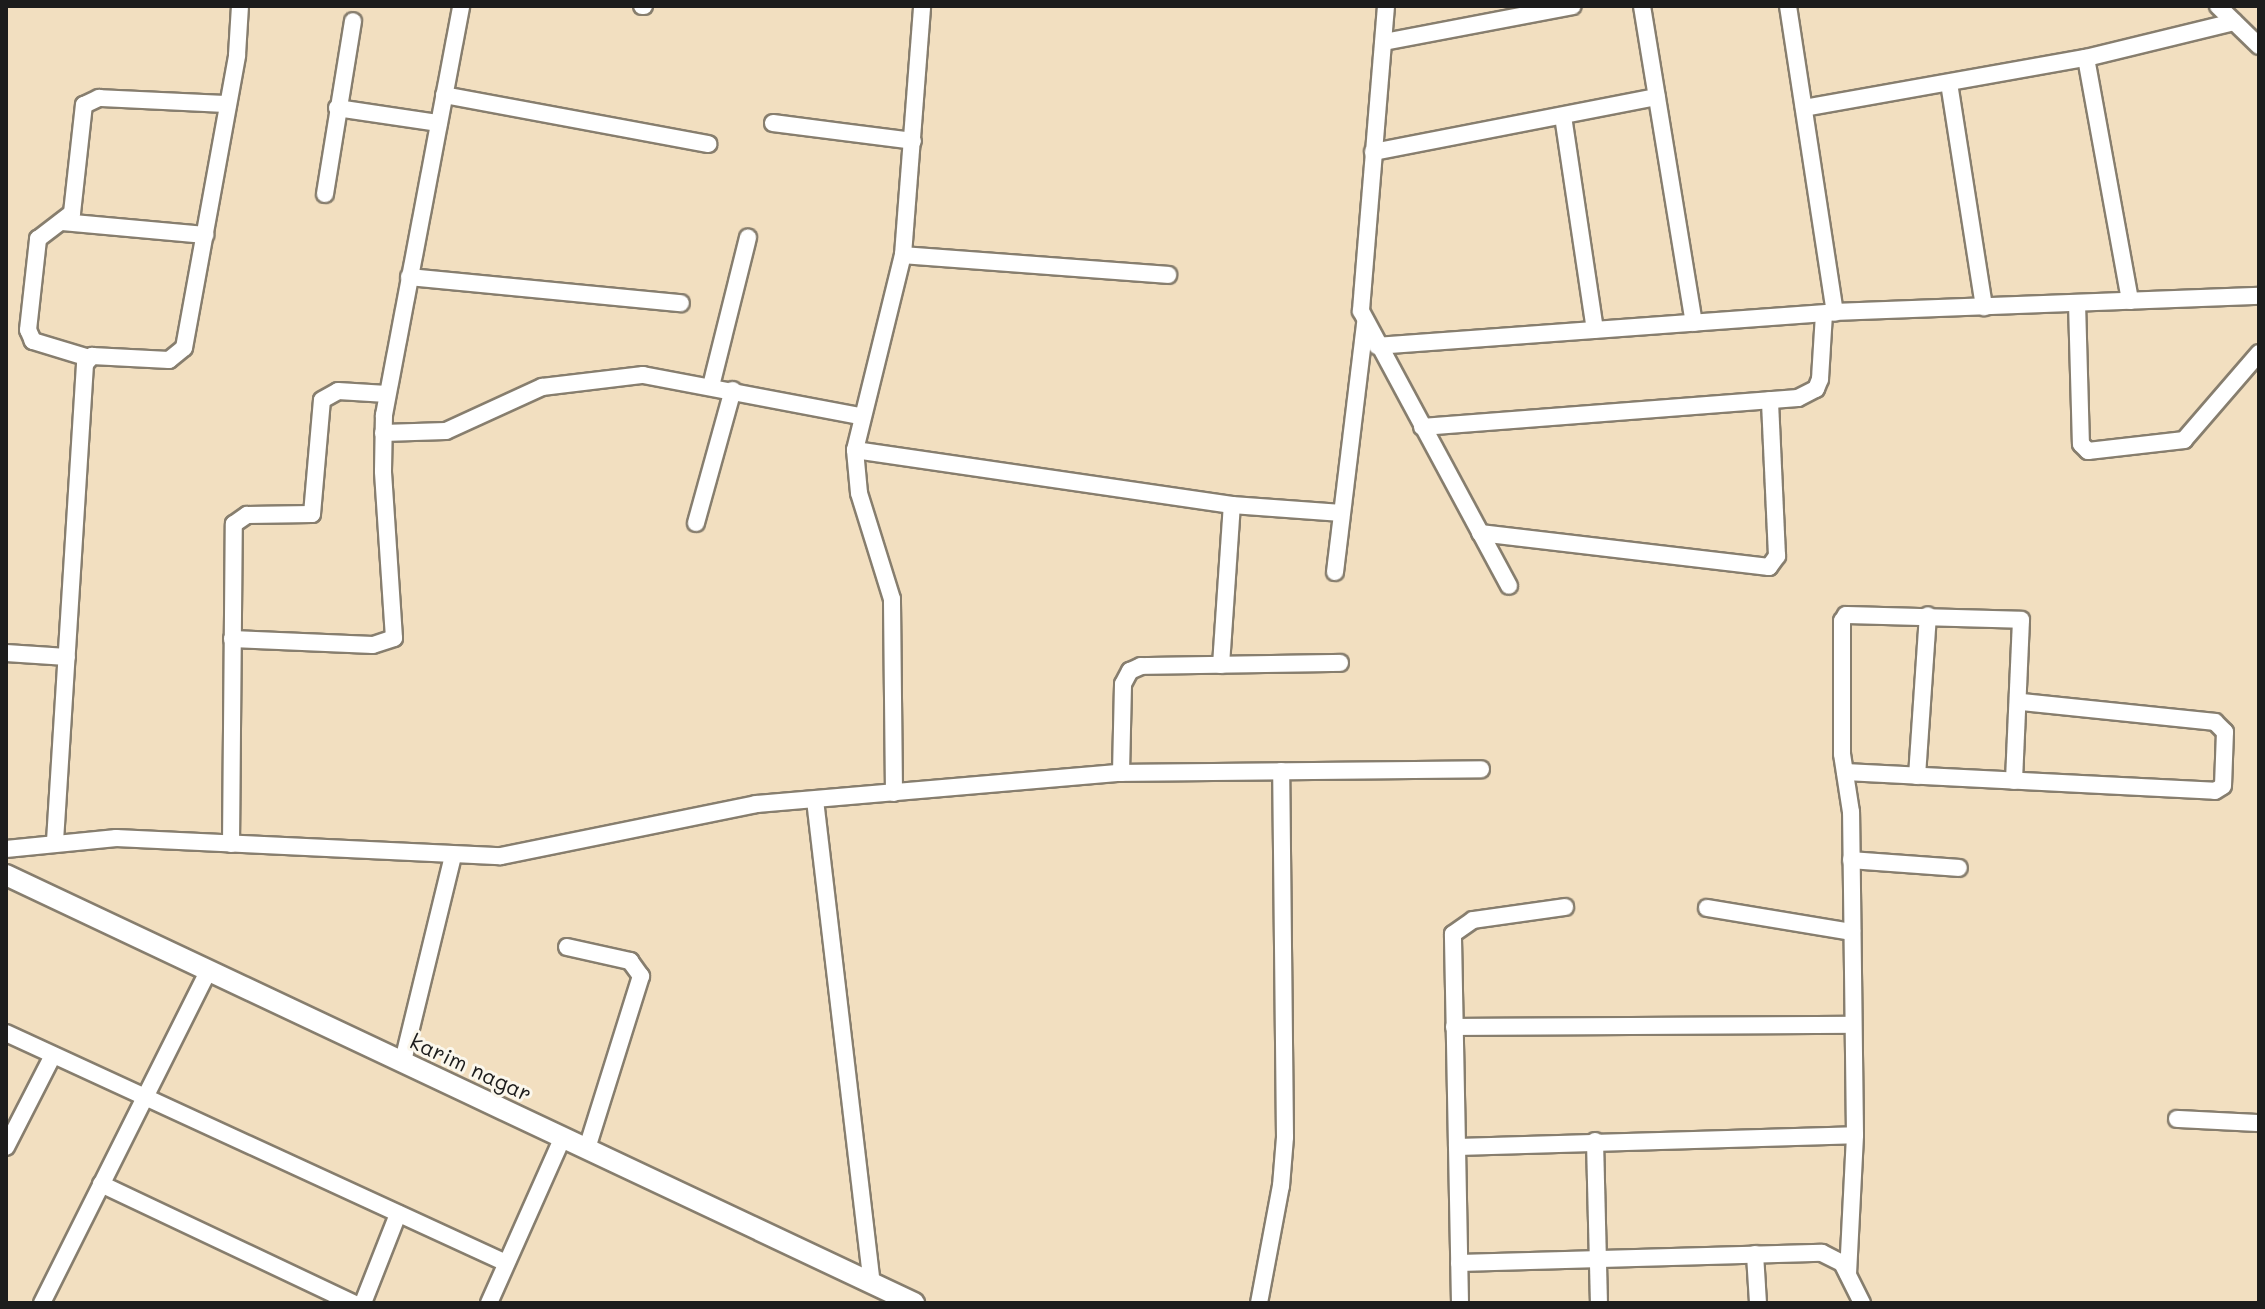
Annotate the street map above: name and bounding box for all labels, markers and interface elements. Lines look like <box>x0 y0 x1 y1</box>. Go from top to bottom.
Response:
street label: karim nagar <box>406 1027 536 1107</box>

